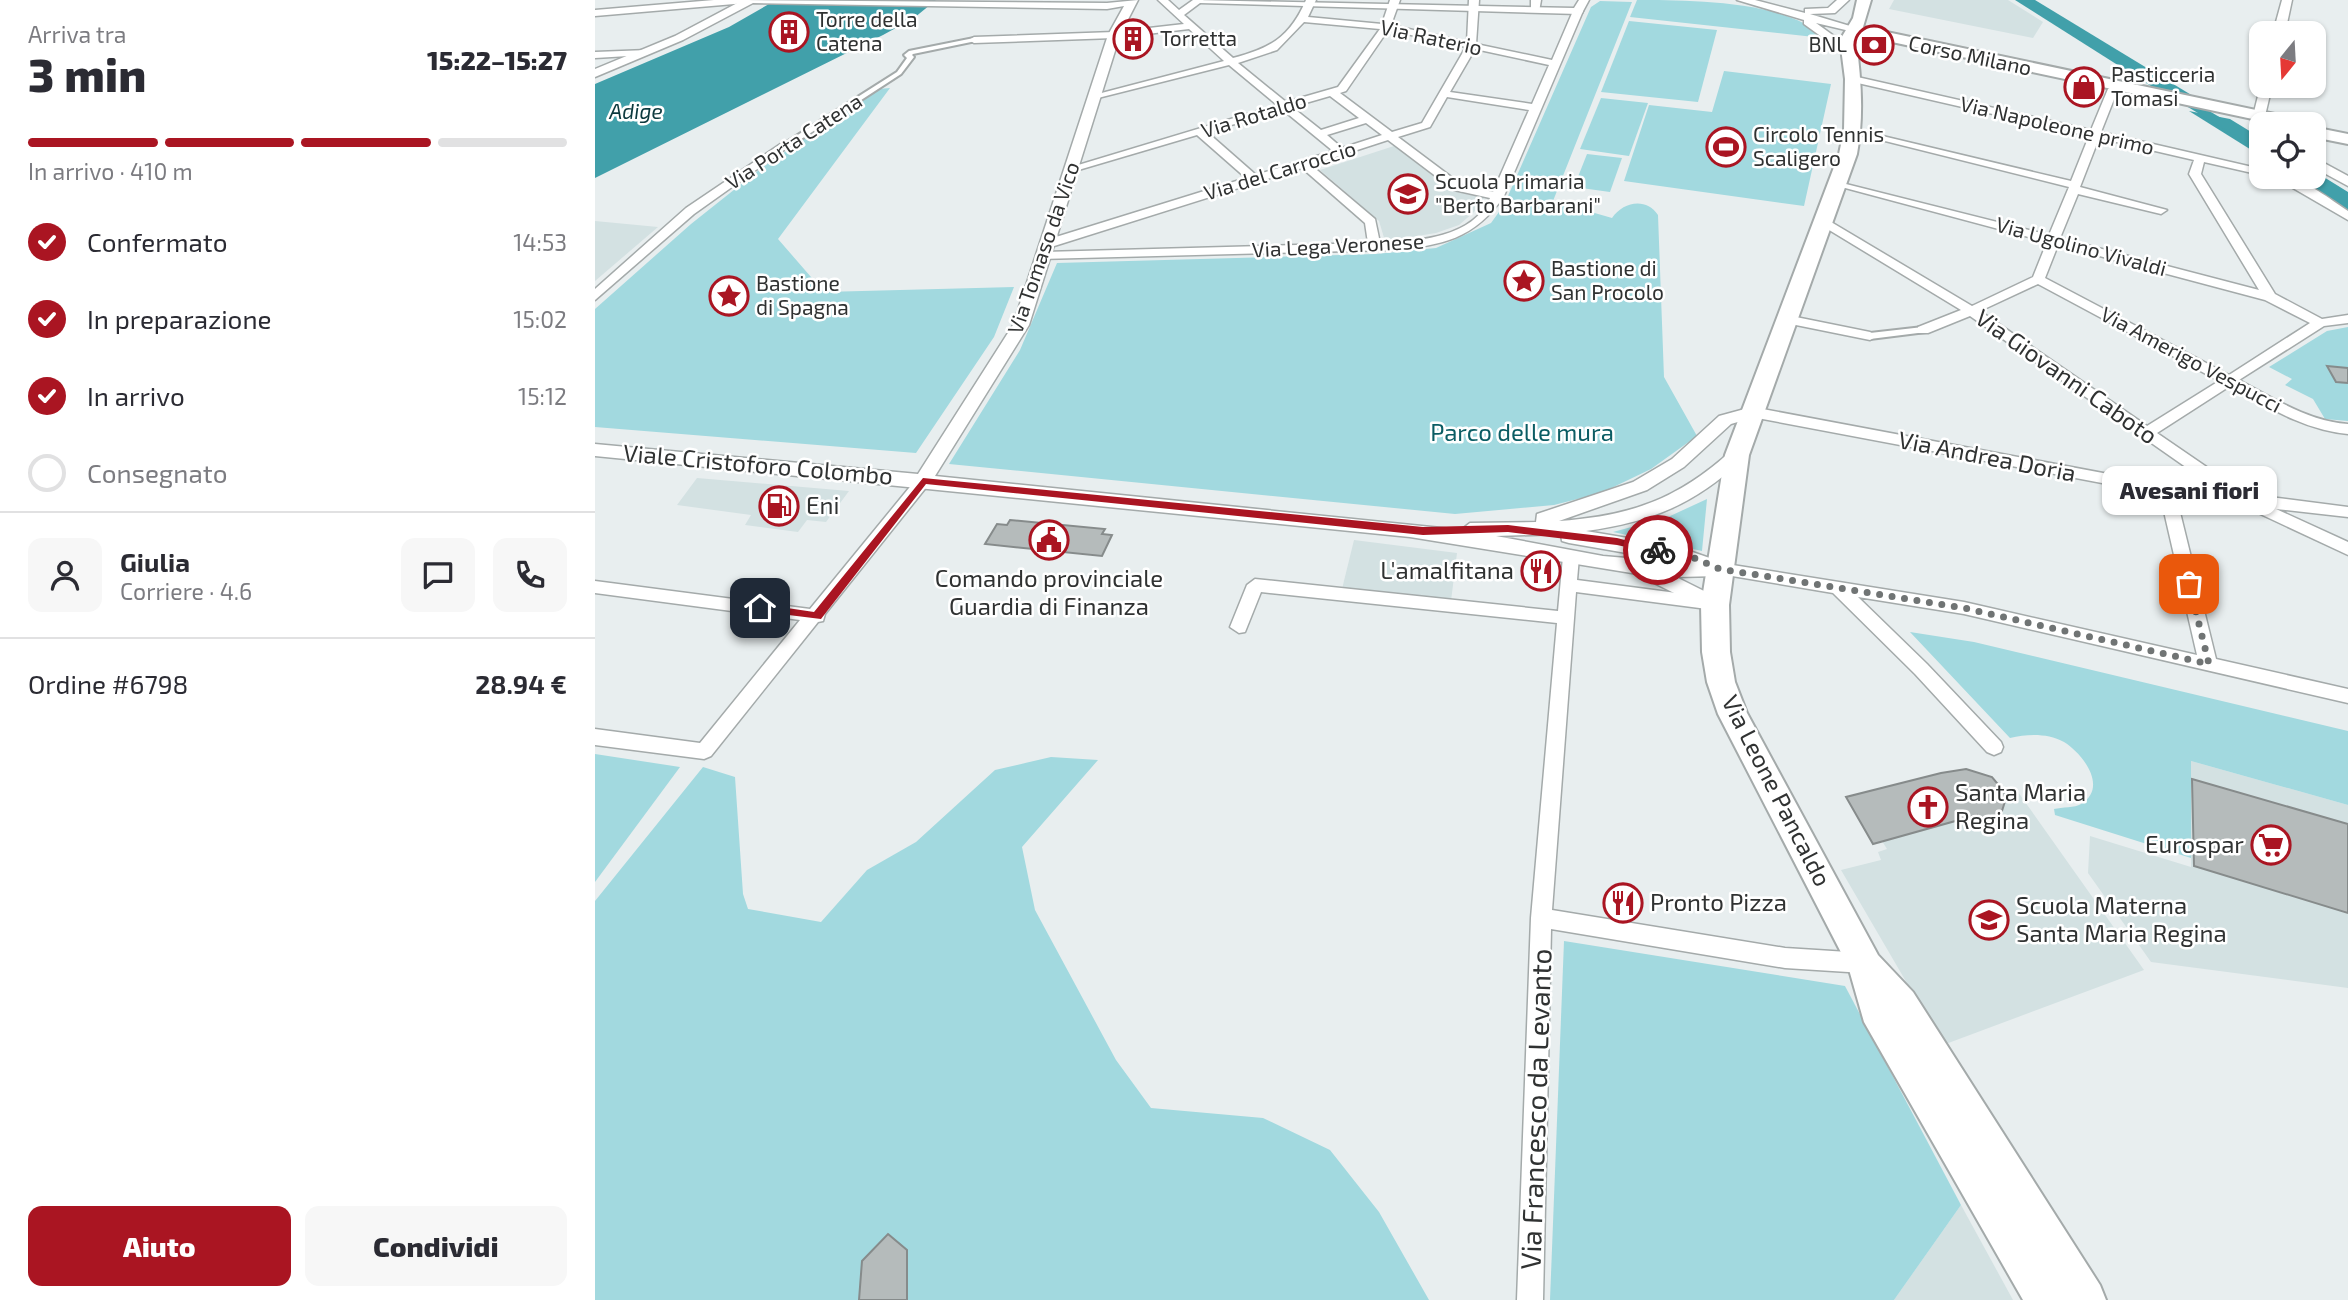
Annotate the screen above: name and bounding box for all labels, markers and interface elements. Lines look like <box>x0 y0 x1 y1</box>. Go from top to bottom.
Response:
place label: Torre della Catena <box>816 6 918 55</box>
building icon: Torre della Catena <box>768 11 810 53</box>
street label: Via Raterio <box>1378 14 1485 60</box>
building icon: Torretta <box>1112 18 1154 60</box>
text: Arriva tra <box>28 20 127 48</box>
north arrow <box>2249 21 2326 98</box>
map controls <box>2249 21 2326 189</box>
bank icon: BNL <box>1853 24 1895 66</box>
place label: Torretta <box>1160 25 1237 50</box>
street label: Corso Milano <box>1907 29 2034 80</box>
place label: BNL <box>1808 31 1847 56</box>
text: 15:22–15:27 <box>427 44 567 75</box>
text: 3 min <box>28 46 146 101</box>
place label: Pasticceria Tomasi <box>2111 61 2215 110</box>
shop icon: Pasticceria Tomasi <box>2063 66 2105 108</box>
street label: Via Porta Catena <box>720 87 866 194</box>
street label: Via Rotaldo <box>1198 87 1309 142</box>
street label: Via Napoleone primo <box>1958 90 2157 159</box>
water label: Adige <box>608 98 663 123</box>
button: locate <box>2249 112 2326 189</box>
place label: Circolo Tennis Scaligero <box>1753 121 1884 170</box>
sports icon: Circolo Tennis Scaligero <box>1705 126 1747 168</box>
street label: Via del Carroccio <box>1201 135 1358 205</box>
text: In arrivo · 410 m <box>28 157 193 185</box>
street label: Via Tomaso da Vico <box>1001 158 1084 337</box>
place label: Scuola Primaria "Berto Barbarani" <box>1435 168 1601 217</box>
school or university icon: Scuola Primaria "Berto Barbarani" <box>1387 173 1429 215</box>
street label: Via Ugolino Vivaldi <box>1993 211 2169 280</box>
icon: check <box>28 223 66 261</box>
text: Confermato <box>87 226 227 257</box>
text: 14:53 <box>513 228 567 256</box>
street label: Via Lega Veronese <box>1251 228 1425 261</box>
place label: Bastione di San Procolo <box>1551 255 1664 304</box>
place icon: Bastione di San Procolo <box>1503 260 1545 302</box>
place label: Bastione di Spagna <box>756 270 849 319</box>
place icon: Bastione di Spagna <box>708 275 750 317</box>
icon: check <box>28 300 66 338</box>
street label: Via Amerigo Vespucci <box>2097 300 2287 417</box>
street label: Via Giovanni Caboto <box>1970 302 2163 449</box>
text: In preparazione <box>87 303 271 334</box>
text: 15:02 <box>513 305 567 333</box>
icon: check <box>28 377 66 415</box>
text: In arrivo <box>87 380 185 411</box>
text: 15:12 <box>518 382 567 410</box>
park label: Parco delle mura <box>1430 417 1614 446</box>
street label: Via Andrea Doria <box>1896 424 2078 487</box>
street label: Viale Cristoforo Colombo <box>622 437 894 490</box>
text: Consegnato <box>87 457 227 488</box>
callout: Avesani fiori <box>2101 465 2277 514</box>
text: Avesani fiori <box>2120 476 2259 504</box>
fuel station icon: Eni <box>758 485 800 527</box>
place label: Eni <box>806 490 839 519</box>
courier <box>1623 515 1693 585</box>
public building icon: Comando provinciale Guardia di Finanza <box>1028 519 1070 561</box>
icon: bike <box>1639 531 1677 569</box>
button: person <box>28 538 102 612</box>
button: chat <box>401 538 475 612</box>
button: phone <box>493 538 567 612</box>
text: Giulia <box>120 546 190 577</box>
restaurant icon: L'amalfitana <box>1520 550 1562 592</box>
pin <box>2159 554 2219 614</box>
place label: L'amalfitana <box>1380 555 1514 584</box>
place label: Comando provinciale Guardia di Finanza <box>935 563 1163 620</box>
icon: bag <box>2170 565 2208 603</box>
text: Corriere · 4.6 <box>120 577 252 605</box>
pin <box>730 578 790 638</box>
icon: home <box>741 589 779 627</box>
text: Ordine #6798 <box>28 668 188 699</box>
text: 28.94 € <box>475 668 567 699</box>
street label: Via Leone Pancaldo <box>1717 690 1838 891</box>
place label: Santa Maria Regina <box>1955 777 2086 834</box>
church icon: Santa Maria Regina <box>1907 786 1949 828</box>
supermarket icon: Eurospar <box>2250 824 2292 866</box>
place label: Eurospar <box>2145 829 2244 858</box>
restaurant icon: Pronto Pizza <box>1602 882 1644 924</box>
place label: Pronto Pizza <box>1650 887 1787 916</box>
place label: Scuola Materna Santa Maria Regina <box>2016 890 2227 947</box>
school or university icon: Scuola Materna Santa Maria Regina <box>1968 899 2010 941</box>
street label: Via Francesco da Levanto <box>1512 948 1558 1270</box>
button: Aiuto <box>28 1206 291 1286</box>
button: Condividi <box>305 1206 567 1286</box>

